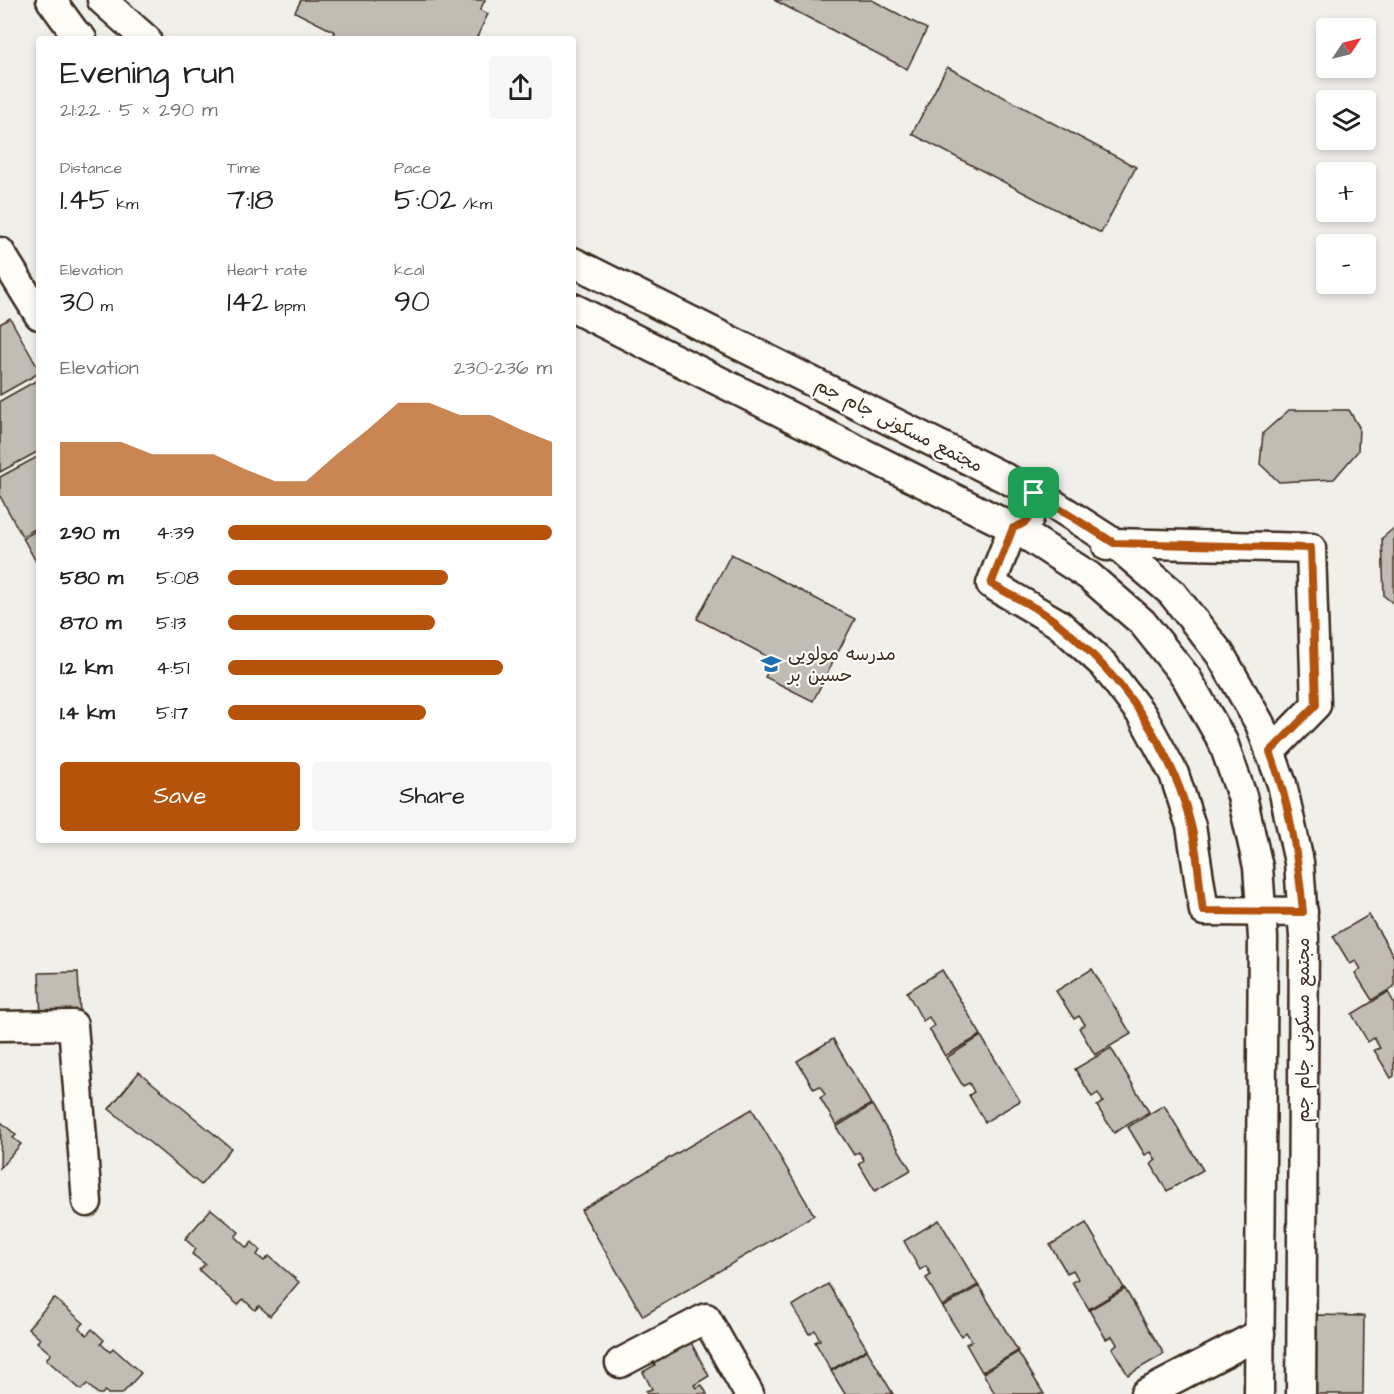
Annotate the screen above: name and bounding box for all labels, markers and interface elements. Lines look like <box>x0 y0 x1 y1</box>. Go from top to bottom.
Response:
north arrow <box>1316 18 1376 78</box>
map controls <box>1316 18 1376 294</box>
text: Evening run <box>60 50 234 96</box>
button: share <box>489 56 552 119</box>
button: layers <box>1316 90 1376 150</box>
text: 21:22 · 5 × 290 m <box>60 96 218 124</box>
text: Distance <box>60 157 122 179</box>
text: Time <box>227 157 261 179</box>
text: Pace <box>394 157 431 179</box>
button: + <box>1316 162 1376 222</box>
text: 1.45 <box>60 179 110 221</box>
text: 7:18 <box>227 179 274 221</box>
text: 5:02 <box>394 179 456 221</box>
text: km <box>110 193 138 215</box>
text: /km <box>456 193 492 215</box>
button: − <box>1316 234 1376 294</box>
text: Elevation <box>60 259 123 281</box>
text: Heart rate <box>227 259 307 281</box>
text: kcal <box>394 259 425 281</box>
text: 30 <box>60 281 94 323</box>
text: 142 <box>227 281 268 323</box>
text: 90 <box>394 281 430 323</box>
text: m <box>94 295 113 317</box>
text: bpm <box>268 295 305 317</box>
text: Elevation <box>60 354 139 382</box>
text: 230–236 m <box>454 354 552 382</box>
street label: مجتمع مسکونی جام جم <box>810 372 987 479</box>
pin <box>1008 467 1059 518</box>
icon: arrive <box>1017 476 1050 509</box>
text: 290 m <box>60 519 119 547</box>
text: 4:39 <box>156 519 195 547</box>
text: 580 m <box>60 564 123 592</box>
text: 5:08 <box>156 564 199 592</box>
text: 870 m <box>60 609 121 637</box>
text: 5:13 <box>156 609 186 637</box>
place label: مدرسه مولویی حسین بر <box>786 642 896 688</box>
school or university icon: مدرسه مولویی حسین بر <box>759 652 783 676</box>
text: 1.2 km <box>60 654 113 682</box>
text: 4:51 <box>156 654 190 682</box>
text: 1.4 km <box>60 699 115 727</box>
text: 5:17 <box>156 699 188 727</box>
button: Save <box>60 762 300 831</box>
button: Share <box>312 762 552 831</box>
street label: مجتمع مسکونی جام جم <box>1291 938 1317 1122</box>

